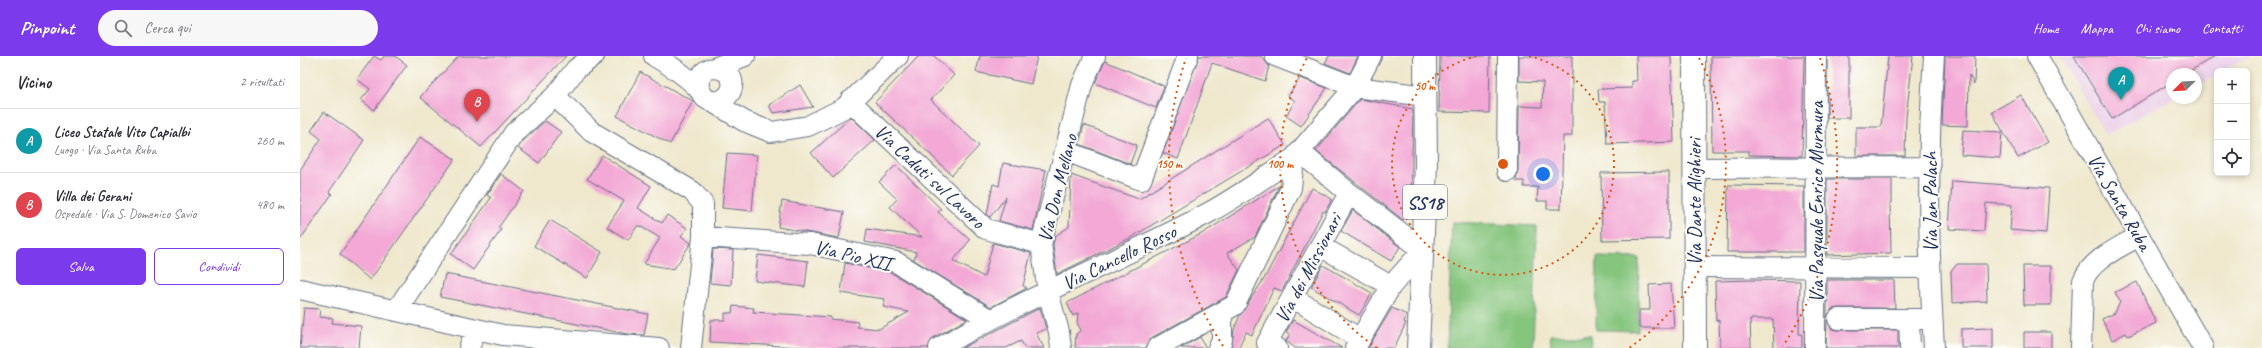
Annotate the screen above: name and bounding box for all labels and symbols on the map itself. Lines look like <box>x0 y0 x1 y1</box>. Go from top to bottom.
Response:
pin: A <box>2108 67 2134 100</box>
north arrow <box>2166 68 2202 104</box>
text: 50 m <box>1415 78 1436 94</box>
pin: B <box>464 89 490 122</box>
street label: Via Pasquale Enrico Murmura <box>1804 99 1829 303</box>
street label: Via Caduti sul Lavoro <box>869 119 991 235</box>
street label: Via Don Mellano <box>1032 131 1083 245</box>
street label: Via Dante Alighieri <box>1682 136 1707 266</box>
street label: Via Santa Ruba <box>2082 149 2158 257</box>
street label: Via Jan Palach <box>1918 150 1943 252</box>
text: 150 m <box>1156 156 1183 172</box>
text: 100 m <box>1267 156 1294 172</box>
centre of rings <box>1496 157 1510 171</box>
your location <box>1533 164 1553 184</box>
road number: SS18 <box>1403 185 1447 219</box>
street label: Via dei Missionari <box>1269 207 1349 327</box>
street label: Via Cancello Rosso <box>1058 219 1181 296</box>
street label: Via Pio XII <box>812 235 898 277</box>

